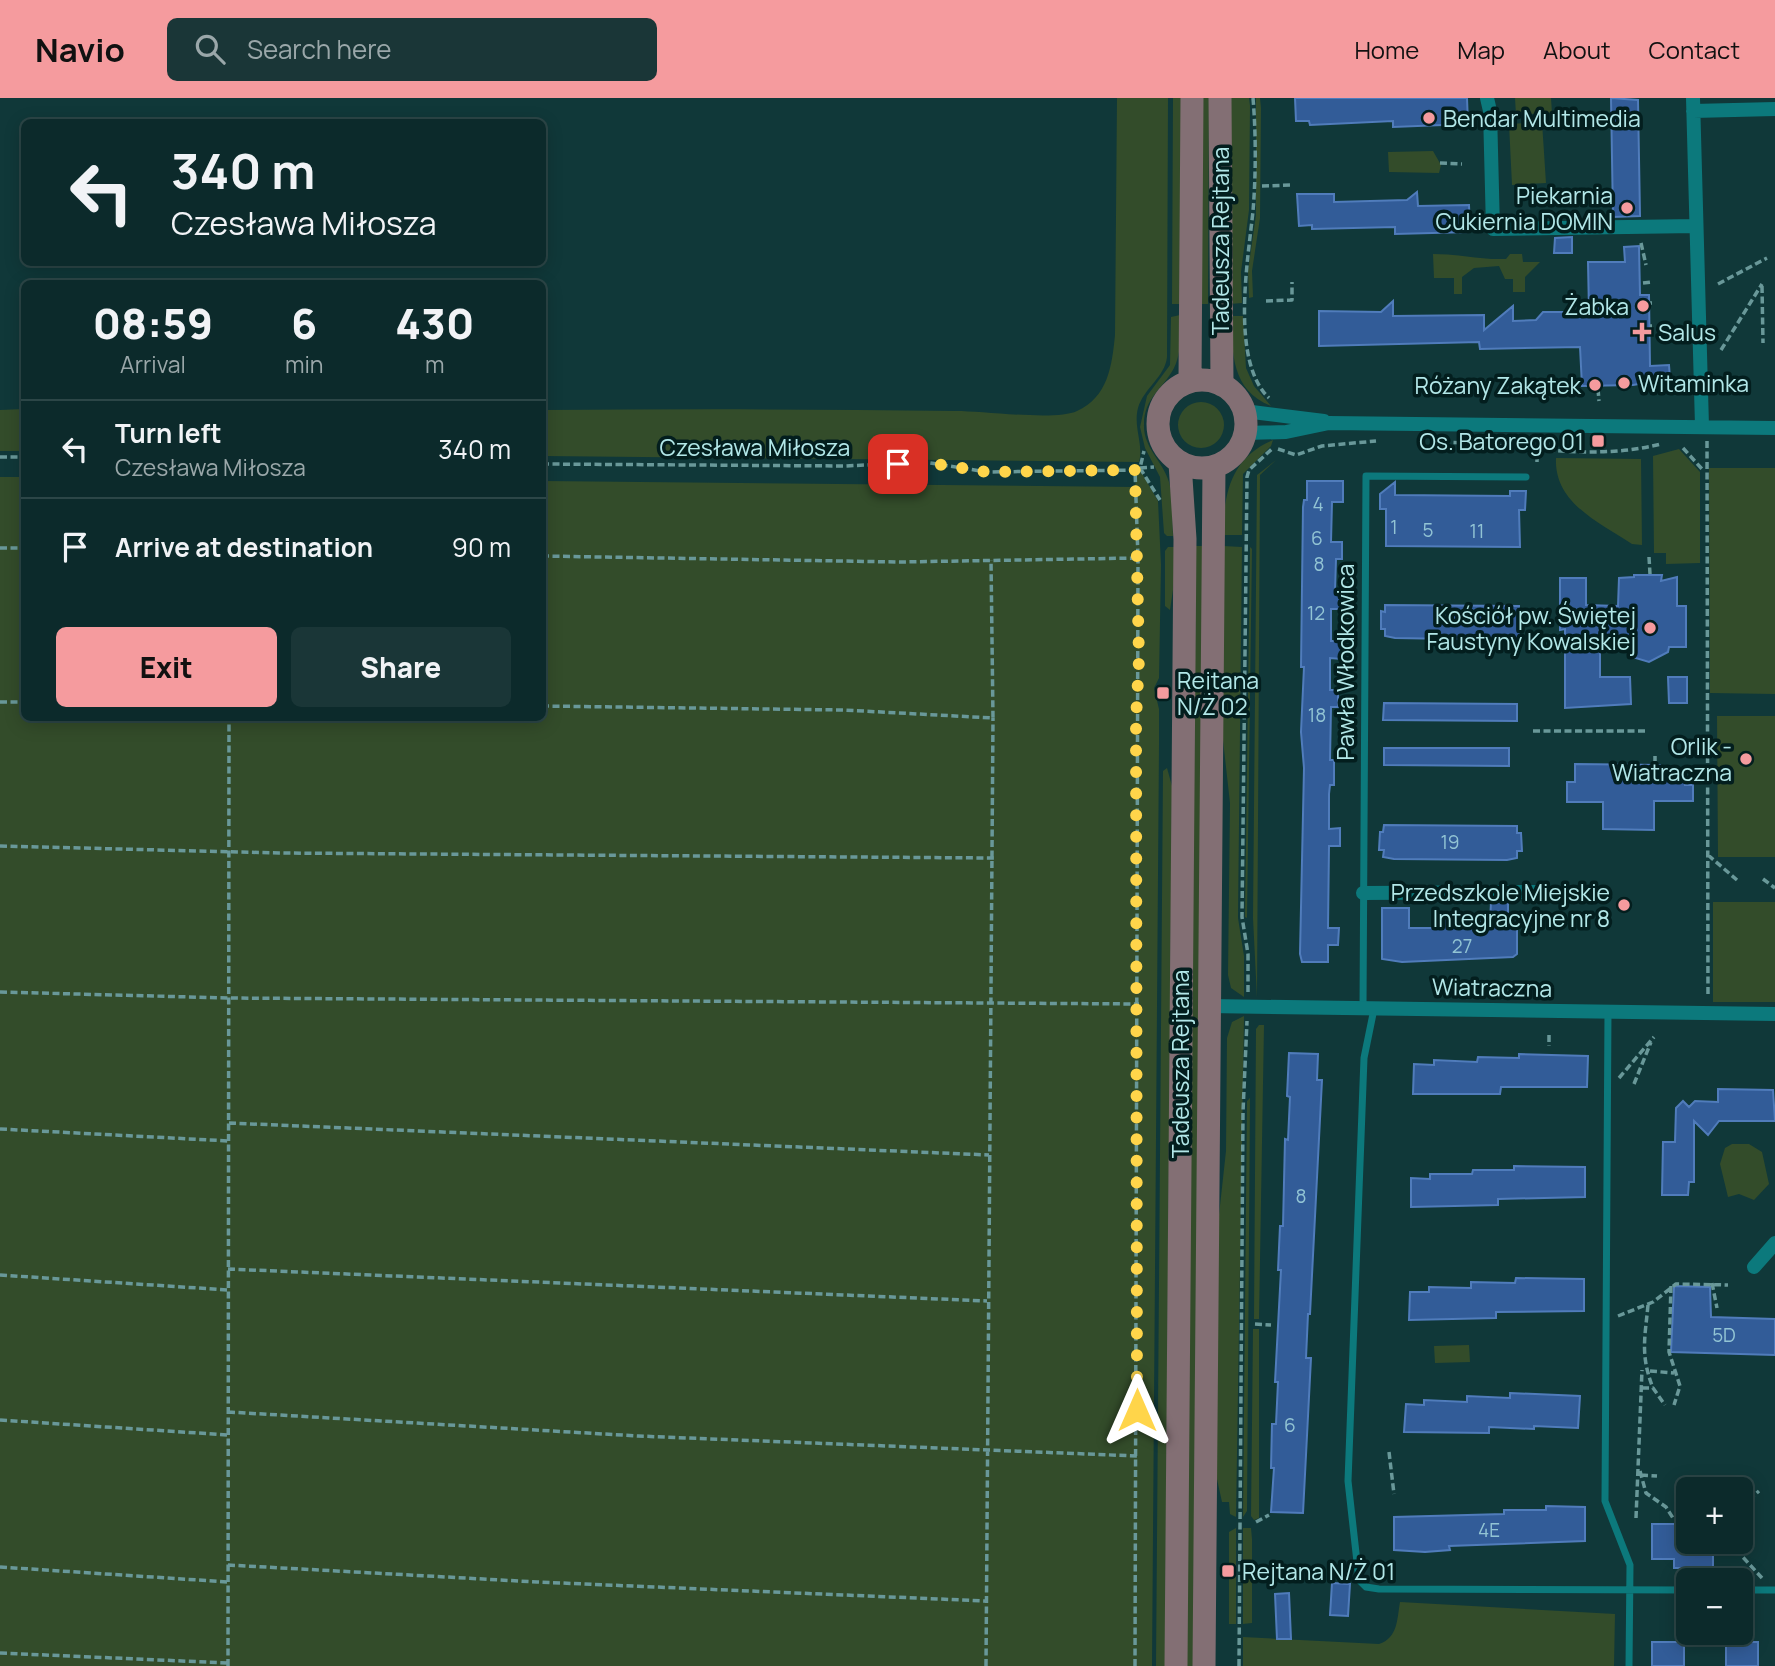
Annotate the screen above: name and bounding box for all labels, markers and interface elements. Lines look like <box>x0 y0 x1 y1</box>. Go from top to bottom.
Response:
search box <box>167 18 657 81</box>
text: Navio <box>35 27 125 72</box>
icon: search <box>191 30 229 68</box>
text: Search here <box>247 31 391 67</box>
text: Home <box>1354 33 1419 66</box>
text: Map <box>1457 33 1505 66</box>
text: About <box>1543 33 1611 66</box>
text: Contact <box>1649 33 1740 66</box>
place label: Bendar Multimedia <box>1443 102 1641 134</box>
marker: Bendar Multimedia <box>1421 110 1437 126</box>
text: 340 m <box>171 137 315 204</box>
icon: left <box>56 147 147 238</box>
street label: Tadeusza Rejtana <box>1204 147 1236 335</box>
place label: Piekarnia Cukiernia DOMIN <box>1435 179 1613 237</box>
marker: Piekarnia Cukiernia DOMIN <box>1619 200 1635 216</box>
text: Czesława Miłosza <box>171 201 436 245</box>
place label: Żabka <box>1564 290 1629 322</box>
text: 08:59 <box>93 294 213 352</box>
text: 6 <box>291 294 317 352</box>
text: 430 <box>395 294 474 352</box>
marker: Żabka <box>1635 298 1651 314</box>
place label: Salus <box>1658 316 1716 348</box>
marker: Salus <box>1632 322 1652 342</box>
text: Arrival <box>120 348 186 380</box>
text: min <box>285 348 323 380</box>
text: m <box>425 348 444 380</box>
place label: Witaminka <box>1638 367 1749 399</box>
place label: Różany Zakątek <box>1414 369 1582 401</box>
marker: Witaminka <box>1616 375 1632 391</box>
marker: Różany Zakątek <box>1587 377 1603 393</box>
text: Turn left <box>115 415 222 451</box>
place label: Os. Batorego 01 <box>1419 425 1584 457</box>
icon: left <box>56 430 94 468</box>
text: 340 m <box>438 431 511 467</box>
street label: Czesława Miłosza <box>660 431 850 463</box>
marker: Os. Batorego 01 <box>1590 433 1606 449</box>
pin <box>868 434 928 494</box>
icon: arrive <box>879 445 917 483</box>
text: Czesława Miłosza <box>115 451 306 483</box>
house number: 4 <box>1312 491 1324 517</box>
house number: 1 <box>1390 514 1398 540</box>
house number: 5 <box>1423 517 1434 543</box>
house number: 11 <box>1470 518 1484 544</box>
house number: 6 <box>1311 525 1323 551</box>
icon: arrive <box>56 528 94 566</box>
text: Arrive at destination <box>115 529 373 565</box>
text: 90 m <box>452 529 511 565</box>
house number: 8 <box>1313 551 1325 577</box>
street label: Pawła Włodkowica <box>1329 564 1361 760</box>
place label: Kościół pw. Świętej Faustyny Kowalskiej <box>1426 599 1636 657</box>
house number: 12 <box>1307 600 1325 626</box>
marker: Kościół pw. Świętej Faustyny Kowalskiej <box>1642 620 1658 636</box>
button: Exit <box>56 627 277 707</box>
button: Share <box>291 627 511 707</box>
place label: Rejtana N/Ż 02 <box>1177 664 1259 722</box>
marker: Rejtana N/Ż 02 <box>1155 685 1171 701</box>
house number: 18 <box>1308 702 1326 728</box>
place label: Orlik - Wiatraczna <box>1612 730 1732 788</box>
marker: Orlik - Wiatraczna <box>1738 751 1754 767</box>
house number: 19 <box>1440 829 1460 855</box>
place label: Przedszkole Miejskie Integracyjne nr 8 <box>1391 876 1610 934</box>
marker: Przedszkole Miejskie Integracyjne nr 8 <box>1616 897 1632 913</box>
house number: 27 <box>1452 933 1472 959</box>
street label: Tadeusza Rejtana <box>1164 970 1196 1158</box>
street label: Wiatraczna <box>1432 970 1552 1004</box>
house number: 8 <box>1295 1183 1307 1209</box>
house number: 5D <box>1712 1322 1736 1348</box>
position arrow <box>1100 1373 1174 1447</box>
house number: 6 <box>1284 1412 1296 1438</box>
map controls <box>1676 1477 1753 1645</box>
button: + <box>1676 1477 1753 1554</box>
house number: 4E <box>1478 1517 1500 1543</box>
place label: Rejtana N/Ż 01 <box>1242 1555 1395 1587</box>
marker: Rejtana N/Ż 01 <box>1220 1563 1236 1579</box>
button: − <box>1676 1568 1753 1645</box>

